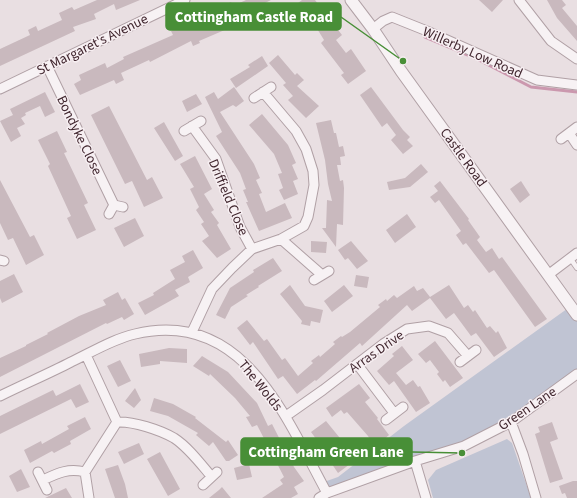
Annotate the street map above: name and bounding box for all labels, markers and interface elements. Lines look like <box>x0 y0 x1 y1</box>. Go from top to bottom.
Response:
callout: Cottingham Castle Road <box>166 3 341 30</box>
text: Cottingham Castle Road <box>175 7 333 28</box>
street label: St Margaret's Avenue <box>33 9 152 81</box>
street label: Willerby Low Road <box>419 22 526 84</box>
street label: Bondyke Close <box>51 92 107 179</box>
street label: Castle Road <box>435 124 491 191</box>
street label: Driffield Close <box>203 156 253 239</box>
street label: Arras Drive <box>345 326 408 378</box>
street label: The Wolds <box>233 356 287 416</box>
street label: Green Lane <box>495 382 561 436</box>
callout: Cottingham Green Lane <box>241 438 412 465</box>
text: Cottingham Green Lane <box>248 442 404 463</box>

